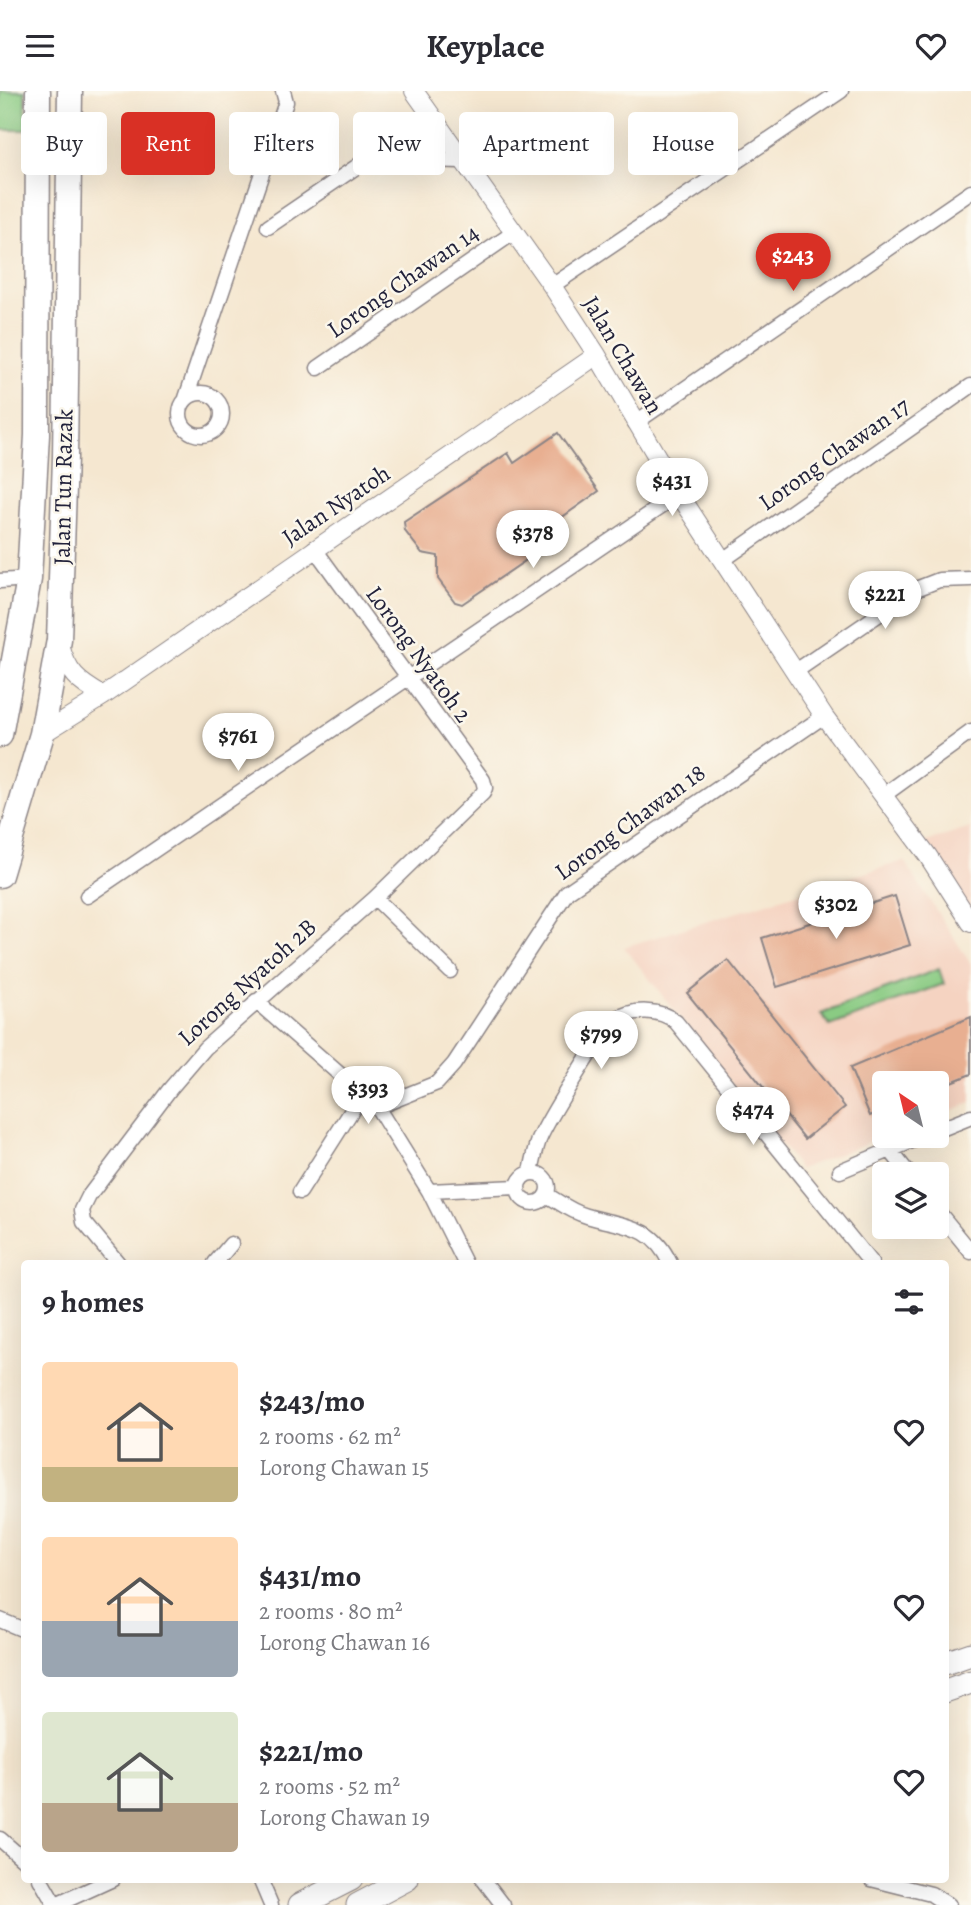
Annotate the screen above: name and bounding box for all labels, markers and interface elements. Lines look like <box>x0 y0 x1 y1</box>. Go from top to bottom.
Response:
text: Keyplace <box>426 24 545 68</box>
icon: menu <box>21 27 59 65</box>
icon: heart <box>912 27 950 65</box>
chip: Buy <box>21 112 107 175</box>
chip: Rent <box>121 112 215 175</box>
chip: Filters <box>229 112 339 175</box>
chip: New <box>353 112 445 175</box>
chip: Apartment <box>459 112 614 175</box>
chip: House <box>628 112 738 175</box>
street label: Lorong Chawan 14 <box>321 217 485 345</box>
pin: $243 <box>752 233 834 293</box>
text: $243 <box>772 240 814 271</box>
street label: Jalan Chawan <box>575 290 671 420</box>
street label: Lorong Chawan 17 <box>752 389 917 518</box>
street label: Jalan Tun Razak <box>46 409 80 565</box>
street label: Jalan Nyatoh <box>276 457 396 553</box>
pin: $431 <box>631 459 713 518</box>
text: $431 <box>652 465 692 496</box>
pin: $378 <box>492 511 574 570</box>
text: $378 <box>512 517 554 548</box>
pin: $221 <box>844 571 926 631</box>
text: $221 <box>864 578 906 609</box>
street label: Lorong Nyatoh 2 <box>358 579 480 729</box>
pin: $761 <box>197 713 279 773</box>
text: $761 <box>218 720 258 751</box>
street label: Lorong Chawan 18 <box>548 756 712 888</box>
pin: $302 <box>795 881 877 941</box>
text: $302 <box>814 888 858 919</box>
street label: Lorong Nyatoh 2B <box>171 911 323 1053</box>
pin: $799 <box>560 1011 642 1071</box>
text: $799 <box>580 1018 622 1049</box>
pin: $393 <box>327 1067 409 1126</box>
north arrow <box>872 1071 948 1148</box>
map controls <box>872 1071 949 1239</box>
text: $393 <box>347 1073 389 1104</box>
pin: $474 <box>712 1087 794 1147</box>
text: $474 <box>732 1094 774 1125</box>
button: layers <box>872 1162 949 1239</box>
text: 9 homes <box>42 1282 144 1322</box>
icon: filters <box>890 1283 928 1321</box>
text: $243/mo <box>259 1381 365 1421</box>
icon: home <box>98 1390 182 1474</box>
icon: heart <box>890 1413 928 1451</box>
text: 2 rooms · 62 m² <box>259 1421 401 1452</box>
text: Lorong Chawan 15 <box>259 1452 429 1483</box>
text: $431/mo <box>259 1556 361 1596</box>
icon: home <box>98 1565 182 1649</box>
icon: heart <box>890 1588 928 1626</box>
text: 2 rooms · 80 m² <box>259 1596 403 1627</box>
text: Lorong Chawan 16 <box>259 1627 430 1658</box>
text: $221/mo <box>259 1731 363 1771</box>
icon: home <box>98 1740 182 1824</box>
icon: heart <box>890 1763 928 1801</box>
text: 2 rooms · 52 m² <box>259 1771 400 1802</box>
text: Lorong Chawan 19 <box>259 1802 430 1833</box>

